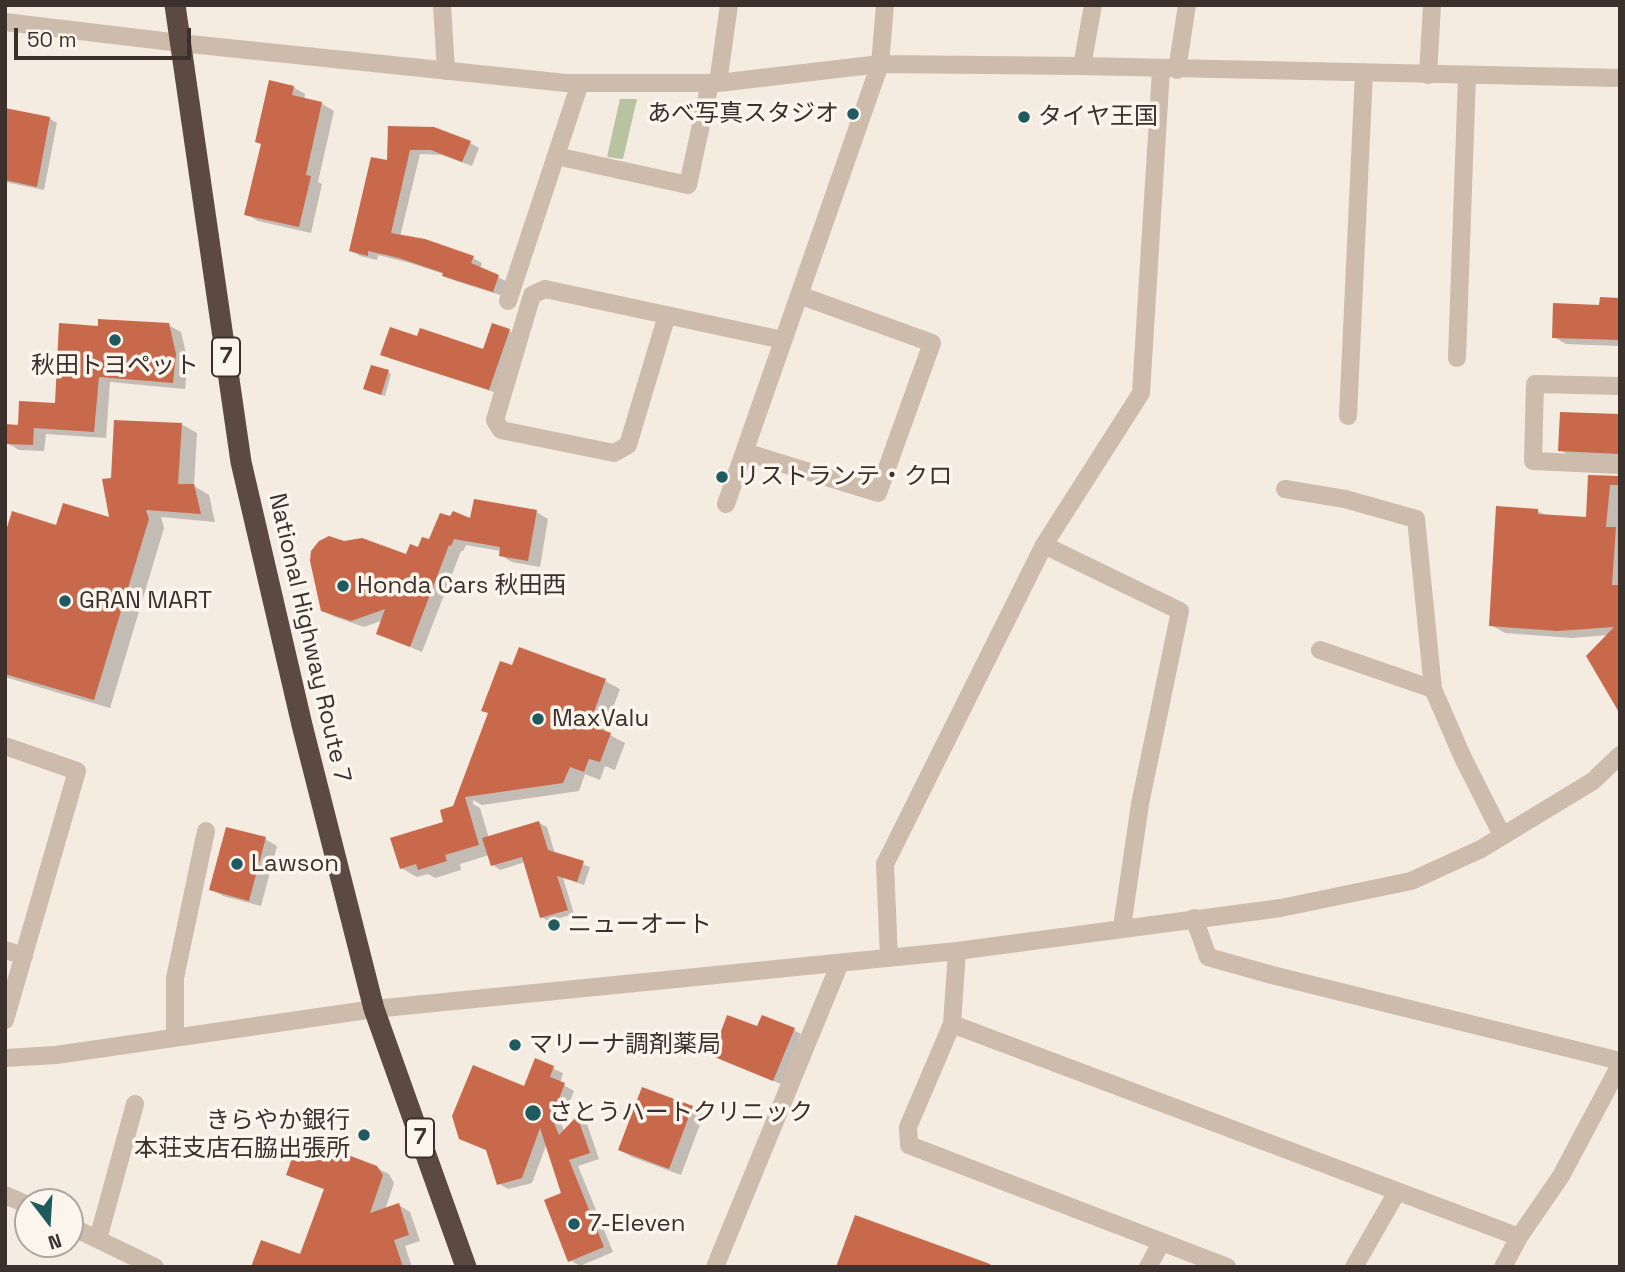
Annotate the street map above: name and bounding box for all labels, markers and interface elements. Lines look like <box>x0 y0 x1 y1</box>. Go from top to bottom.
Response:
scale bar <box>18 14 194 58</box>
text: 50 m <box>27 26 77 53</box>
place label: あべ写真スタジオ <box>647 100 839 128</box>
place label: タイヤ王国 <box>1038 103 1158 131</box>
marker: あべ写真スタジオ <box>845 106 861 122</box>
marker: タイヤ王国 <box>1016 109 1032 125</box>
marker: 秋田トヨペット <box>107 332 123 348</box>
road number: 7 <box>212 338 240 376</box>
place label: 秋田トヨペット <box>31 352 199 380</box>
place label: リストランテ・クロ <box>736 463 952 491</box>
marker: リストランテ・クロ <box>714 469 730 485</box>
street label: National Highway Route 7 <box>262 491 356 785</box>
place label: Honda Cars 秋田西 <box>357 572 567 600</box>
marker: Honda Cars 秋田西 <box>335 578 351 594</box>
place label: GRAN MART <box>79 587 212 615</box>
marker: GRAN MART <box>57 593 73 609</box>
place label: MaxValu <box>552 705 649 733</box>
marker: MaxValu <box>530 711 546 727</box>
place label: Lawson <box>251 850 339 878</box>
marker: Lawson <box>229 856 245 872</box>
place label: ニューオート <box>568 911 712 939</box>
marker: ニューオート <box>546 917 562 933</box>
place label: マリーナ調剤薬局 <box>529 1031 721 1059</box>
marker: マリーナ調剤薬局 <box>507 1037 523 1053</box>
place label: さとうハートクリニック <box>549 1099 813 1127</box>
marker: さとうハートクリニック <box>523 1103 543 1123</box>
place label: きらやか銀行 本荘支店石脇出張所 <box>134 1107 350 1163</box>
road number: 7 <box>406 1119 434 1158</box>
marker: きらやか銀行 本荘支店石脇出張所 <box>356 1127 372 1143</box>
north arrow <box>14 1188 84 1258</box>
place label: 7-Eleven <box>588 1210 686 1238</box>
marker: 7-Eleven <box>566 1216 582 1232</box>
text: N <box>45 1228 64 1255</box>

